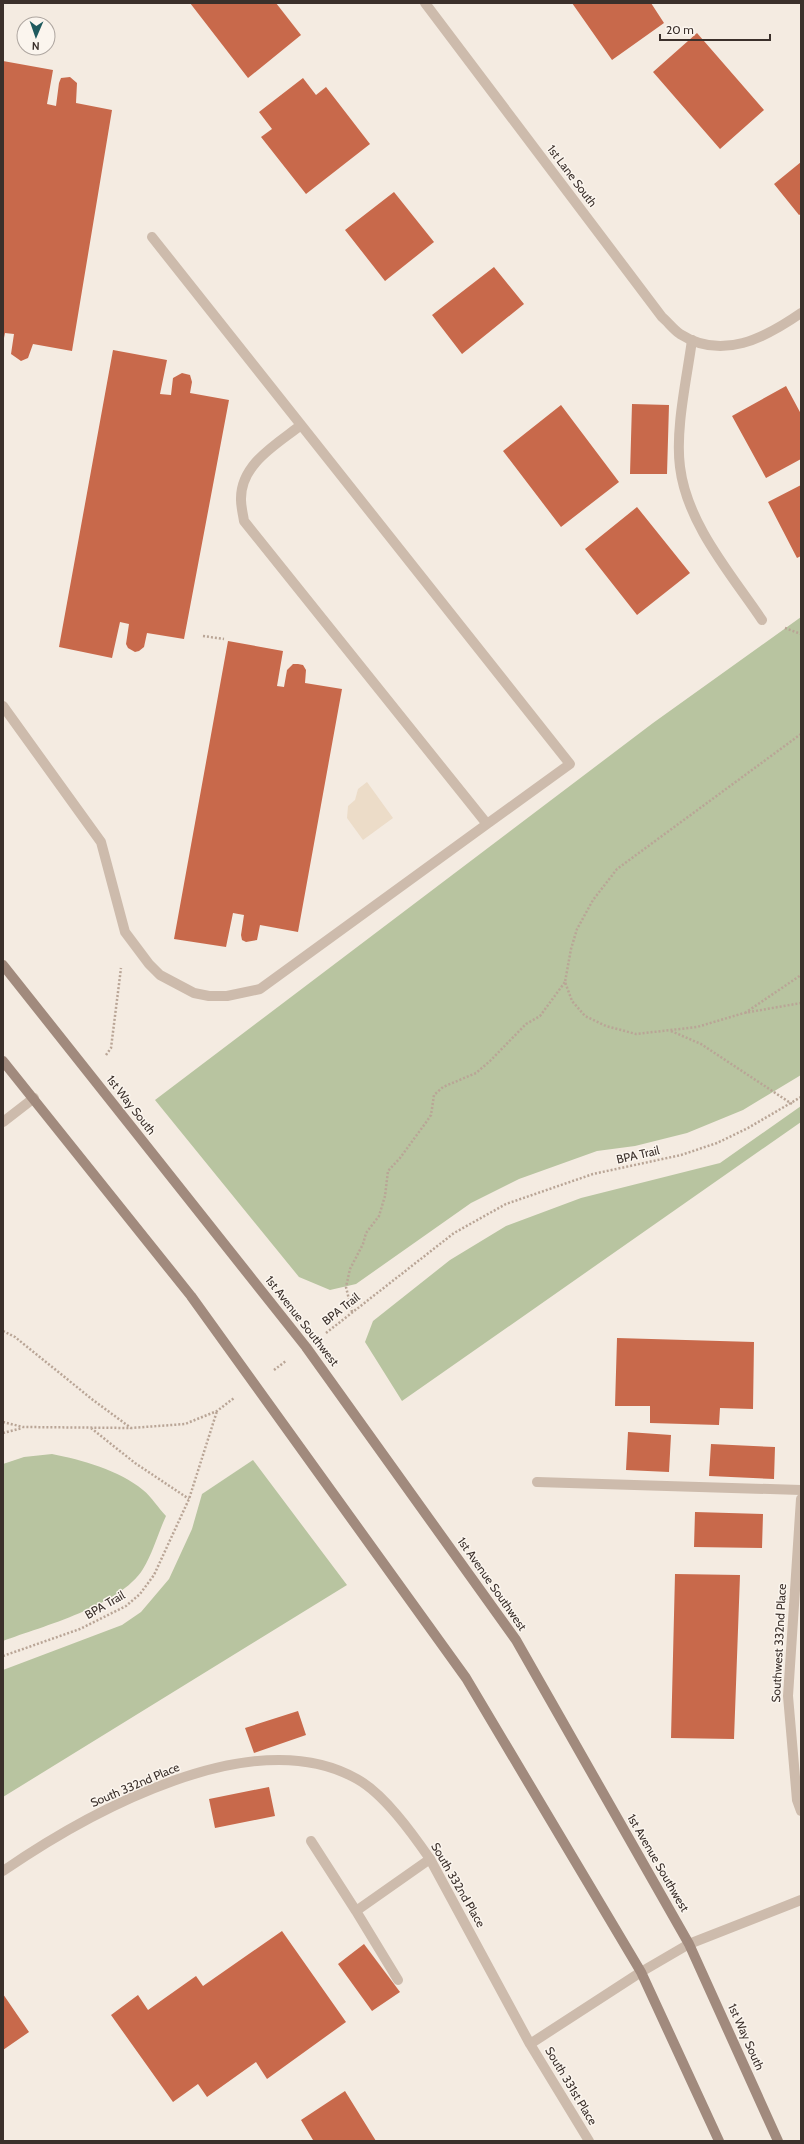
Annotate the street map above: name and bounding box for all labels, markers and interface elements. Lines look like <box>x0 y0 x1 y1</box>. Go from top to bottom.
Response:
north arrow <box>16 16 56 56</box>
scale bar <box>660 16 770 42</box>
text: 20 m <box>666 22 694 37</box>
text: N <box>32 39 40 53</box>
street label: 1st Lane South <box>544 142 600 210</box>
street label: 1st Way South <box>104 1072 159 1137</box>
street label: BPA Trail <box>615 1142 661 1167</box>
street label: 1st Avenue Southwest <box>262 1273 342 1369</box>
street label: BPA Trail <box>319 1289 363 1328</box>
street label: 1st Avenue Southwest <box>455 1534 530 1633</box>
street label: Southwest 332nd Place <box>768 1583 789 1703</box>
street label: BPA Trail <box>82 1587 128 1622</box>
street label: South 332nd Place <box>88 1759 182 1810</box>
street label: 1st Avenue Southwest <box>624 1811 693 1914</box>
street label: South 332nd Place <box>428 1840 489 1930</box>
street label: 1st Way South <box>725 2001 768 2072</box>
street label: South 331st Place <box>542 2044 601 2128</box>

